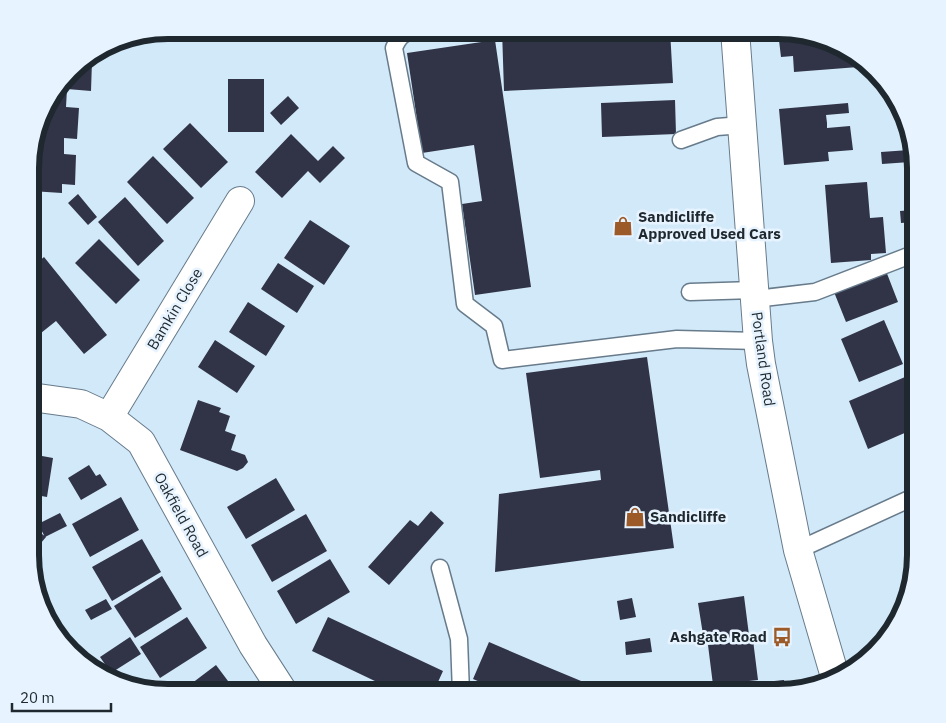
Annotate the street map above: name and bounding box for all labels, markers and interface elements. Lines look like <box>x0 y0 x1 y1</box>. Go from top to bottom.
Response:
place label: Sandicliffe Approved Used Cars <box>638 207 781 243</box>
shop icon: Sandicliffe Approved Used Cars <box>612 215 634 237</box>
street label: Bamkin Close <box>143 264 206 353</box>
street label: Portland Road <box>747 310 780 407</box>
street label: Oakfield Road <box>150 469 213 561</box>
shop icon: Sandicliffe <box>624 506 646 528</box>
place label: Sandicliffe <box>650 507 726 526</box>
bus stop icon: Ashgate Road <box>771 626 793 648</box>
place label: Ashgate Road <box>670 627 767 646</box>
scale bar <box>12 680 111 712</box>
text: 20 m <box>20 688 55 707</box>

